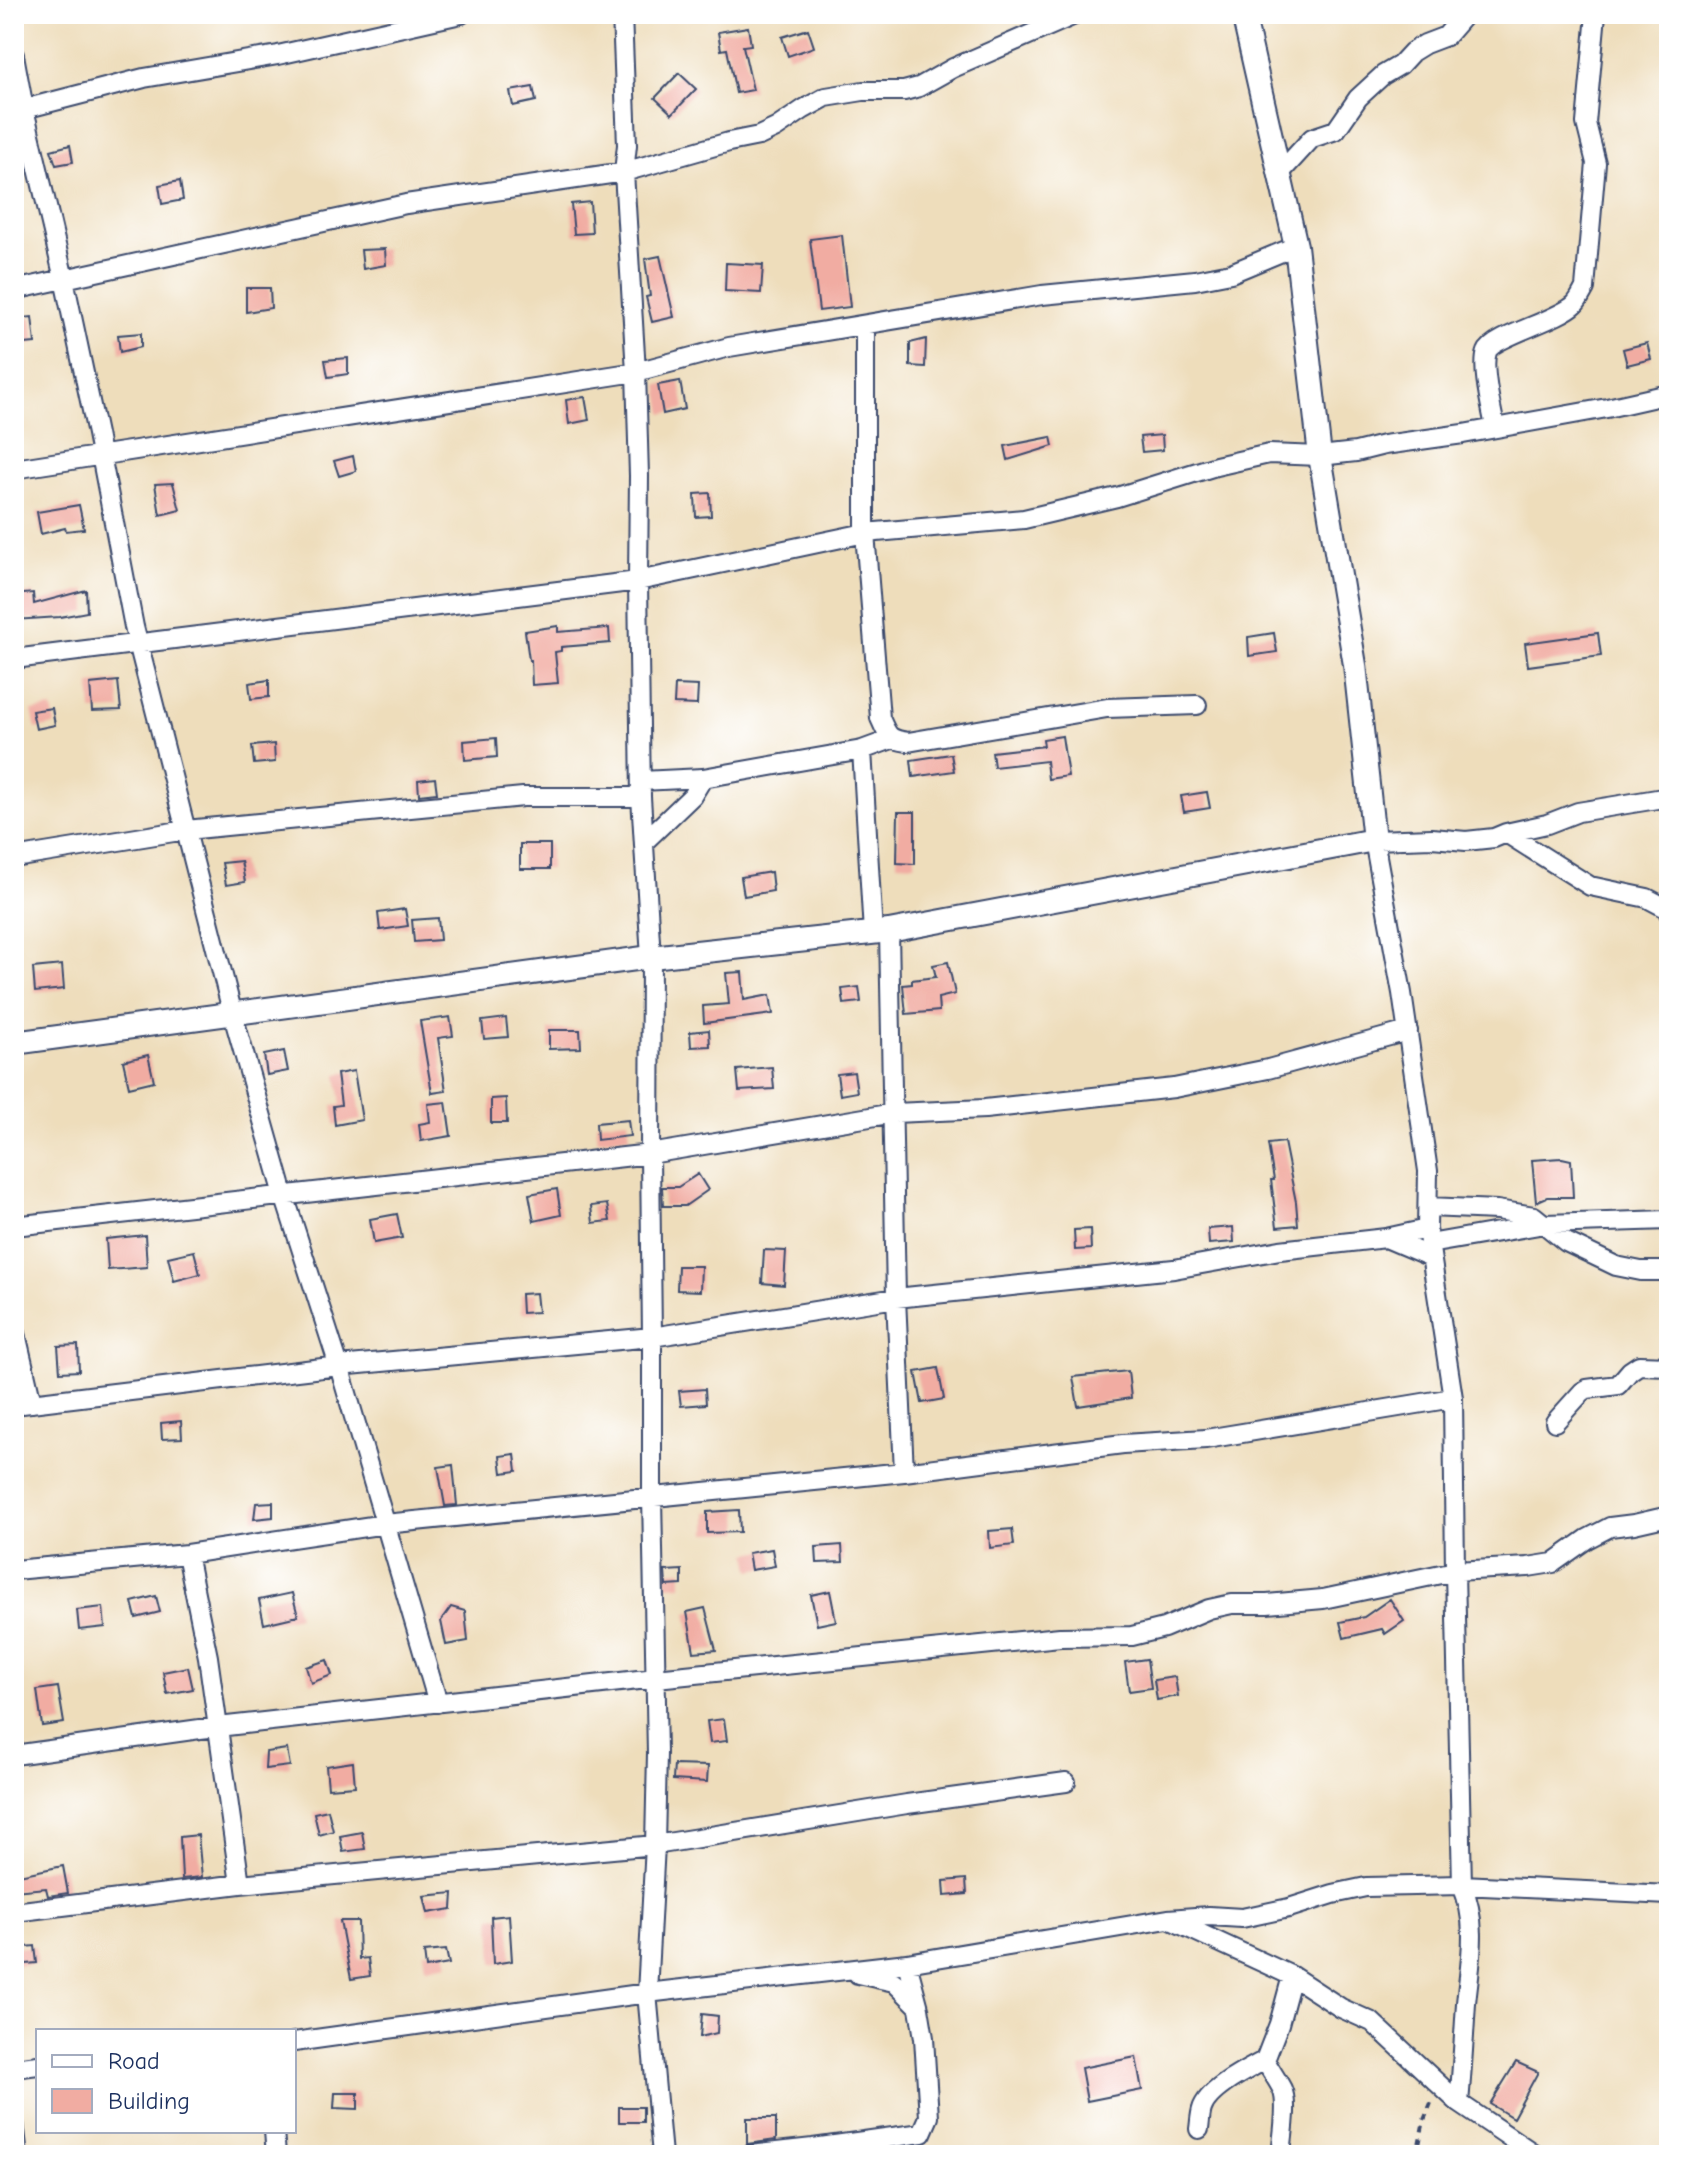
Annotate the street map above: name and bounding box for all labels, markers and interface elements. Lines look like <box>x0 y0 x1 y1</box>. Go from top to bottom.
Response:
legend <box>36 2029 296 2133</box>
text: Road <box>108 2047 160 2075</box>
text: Building <box>108 2087 190 2115</box>

